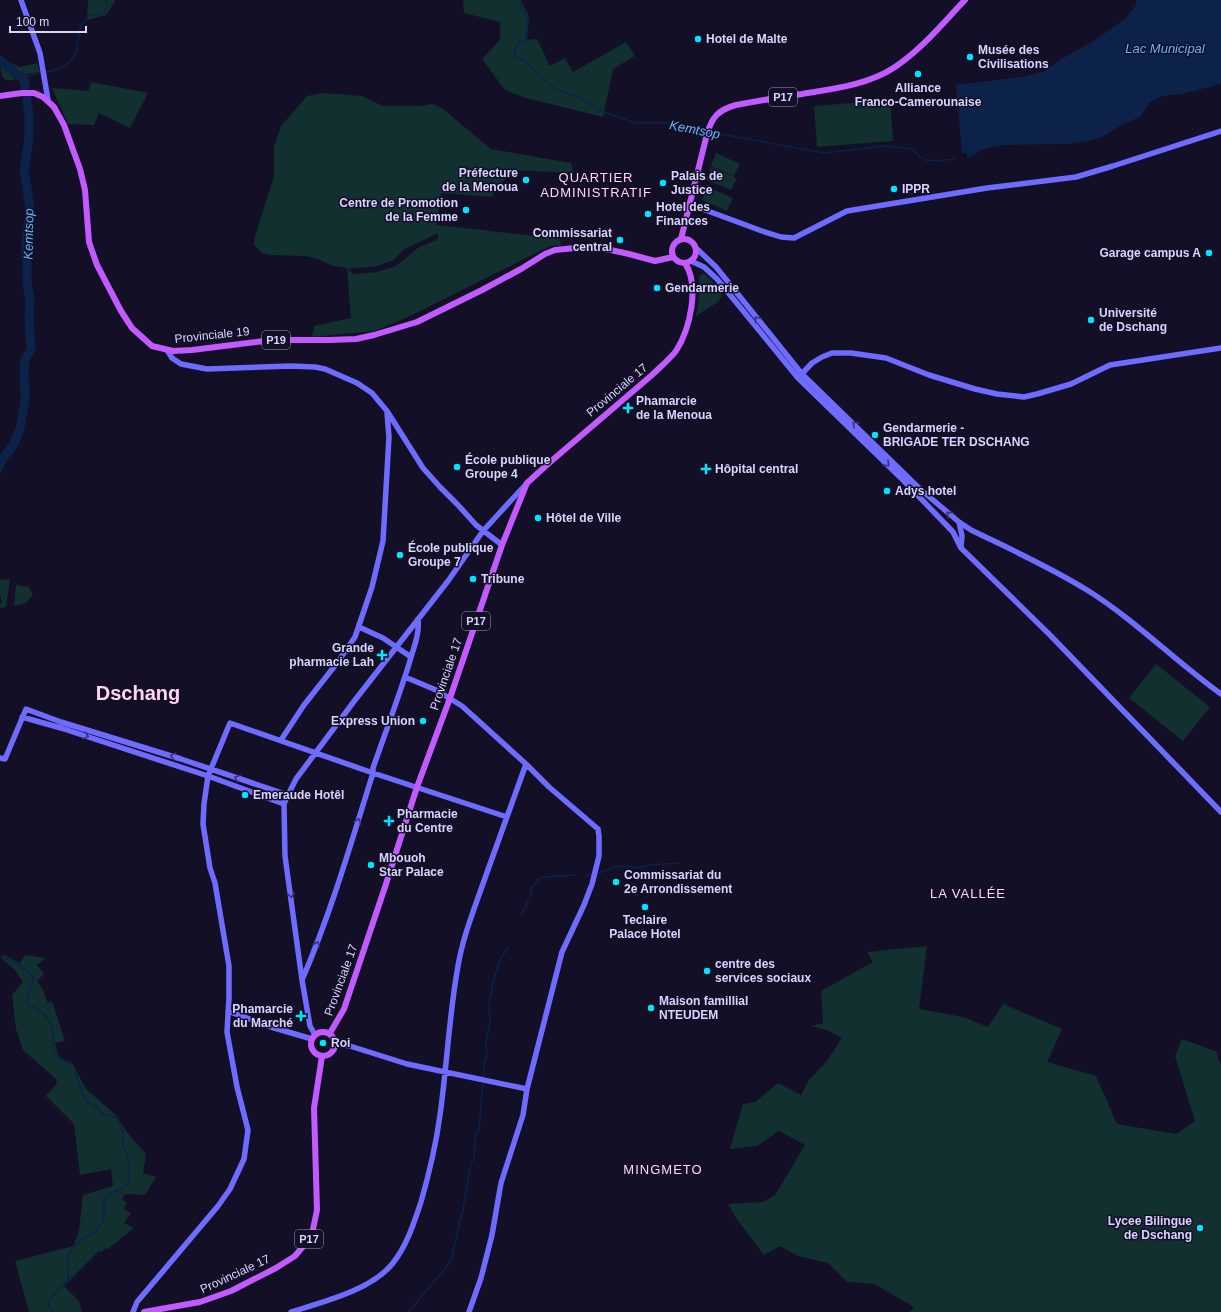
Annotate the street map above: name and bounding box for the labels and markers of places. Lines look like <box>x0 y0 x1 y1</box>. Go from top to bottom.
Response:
place label: Hotel de Malte <box>706 32 788 46</box>
marker: Hotel de Malte <box>693 34 703 44</box>
place label: Musée des Civilisations <box>978 43 1049 71</box>
marker: Musée des Civilisations <box>965 52 975 62</box>
marker: Alliance Franco-Camerounaise <box>913 69 923 79</box>
place label: Alliance Franco-Camerounaise <box>855 81 982 109</box>
place label: Préfecture de la Menoua <box>442 166 518 194</box>
place label: Palais de Justice <box>671 169 723 197</box>
marker: Préfecture de la Menoua <box>521 175 531 185</box>
marker: Palais de Justice <box>658 178 668 188</box>
place label: IPPR <box>902 182 930 196</box>
marker: IPPR <box>889 184 899 194</box>
place label: Centre de Promotion de la Femme <box>339 196 458 224</box>
place label: Hotel des Finances <box>656 200 710 228</box>
marker: Centre de Promotion de la Femme <box>461 205 471 215</box>
marker: Hotel des Finances <box>643 209 653 219</box>
place label: Commissariat central <box>533 226 612 254</box>
marker: Commissariat central <box>615 235 625 245</box>
place label: Garage campus A <box>1099 246 1201 260</box>
marker: Garage campus A <box>1204 248 1214 258</box>
place label: Gendarmerie <box>665 281 739 295</box>
marker: Gendarmerie <box>652 283 662 293</box>
place label: Université de Dschang <box>1099 306 1167 334</box>
marker: Université de Dschang <box>1086 315 1096 325</box>
place label: Phamarcie de la Menoua <box>636 394 712 422</box>
marker: Phamarcie de la Menoua <box>623 403 633 413</box>
place label: Gendarmerie - BRIGADE TER DSCHANG <box>883 421 1030 449</box>
marker: Gendarmerie - BRIGADE TER DSCHANG <box>870 430 880 440</box>
place label: École publique Groupe 4 <box>465 452 551 481</box>
marker: École publique Groupe 4 <box>452 462 462 472</box>
place label: Hôpital central <box>715 462 798 476</box>
marker: Hôpital central <box>700 463 712 475</box>
place label: Adys hotel <box>895 484 956 498</box>
marker: Adys hotel <box>882 486 892 496</box>
place label: Hôtel de Ville <box>546 511 621 525</box>
marker: Hôtel de Ville <box>533 513 543 523</box>
place label: École publique Groupe 7 <box>408 540 494 569</box>
marker: École publique Groupe 7 <box>395 550 405 560</box>
place label: Tribune <box>481 572 525 586</box>
marker: Tribune <box>468 574 478 584</box>
place label: Grande pharmacie Lah <box>289 641 374 669</box>
marker: Grande pharmacie Lah <box>377 650 387 660</box>
place label: Express Union <box>331 714 415 728</box>
marker: Express Union <box>418 716 428 726</box>
place label: Emeraude Hotêl <box>253 788 344 802</box>
marker: Emeraude Hotêl <box>240 790 250 800</box>
place label: Pharmacie du Centre <box>397 807 458 835</box>
marker: Pharmacie du Centre <box>384 816 394 826</box>
place label: Mbouoh Star Palace <box>379 851 444 879</box>
marker: Mbouoh Star Palace <box>366 860 376 870</box>
place label: Commissariat du 2e Arrondissement <box>624 868 732 896</box>
marker: Commissariat du 2e Arrondissement <box>611 877 621 887</box>
marker: Teclaire Palace Hotel <box>640 902 650 912</box>
place label: Teclaire Palace Hotel <box>609 913 681 941</box>
place label: centre des services sociaux <box>715 957 811 985</box>
marker: centre des services sociaux <box>702 966 712 976</box>
place label: Maison famillial NTEUDEM <box>659 994 748 1022</box>
place label: Phamarcie du Marché <box>232 1002 293 1030</box>
marker: Maison famillial NTEUDEM <box>646 1003 656 1013</box>
marker: Phamarcie du Marché <box>296 1011 306 1021</box>
place label: Roi <box>331 1036 350 1050</box>
marker: Roi <box>318 1038 328 1048</box>
place label: Lycee Bilingue de Dschang <box>1108 1214 1192 1242</box>
marker: Lycee Bilingue de Dschang <box>1195 1223 1205 1233</box>

